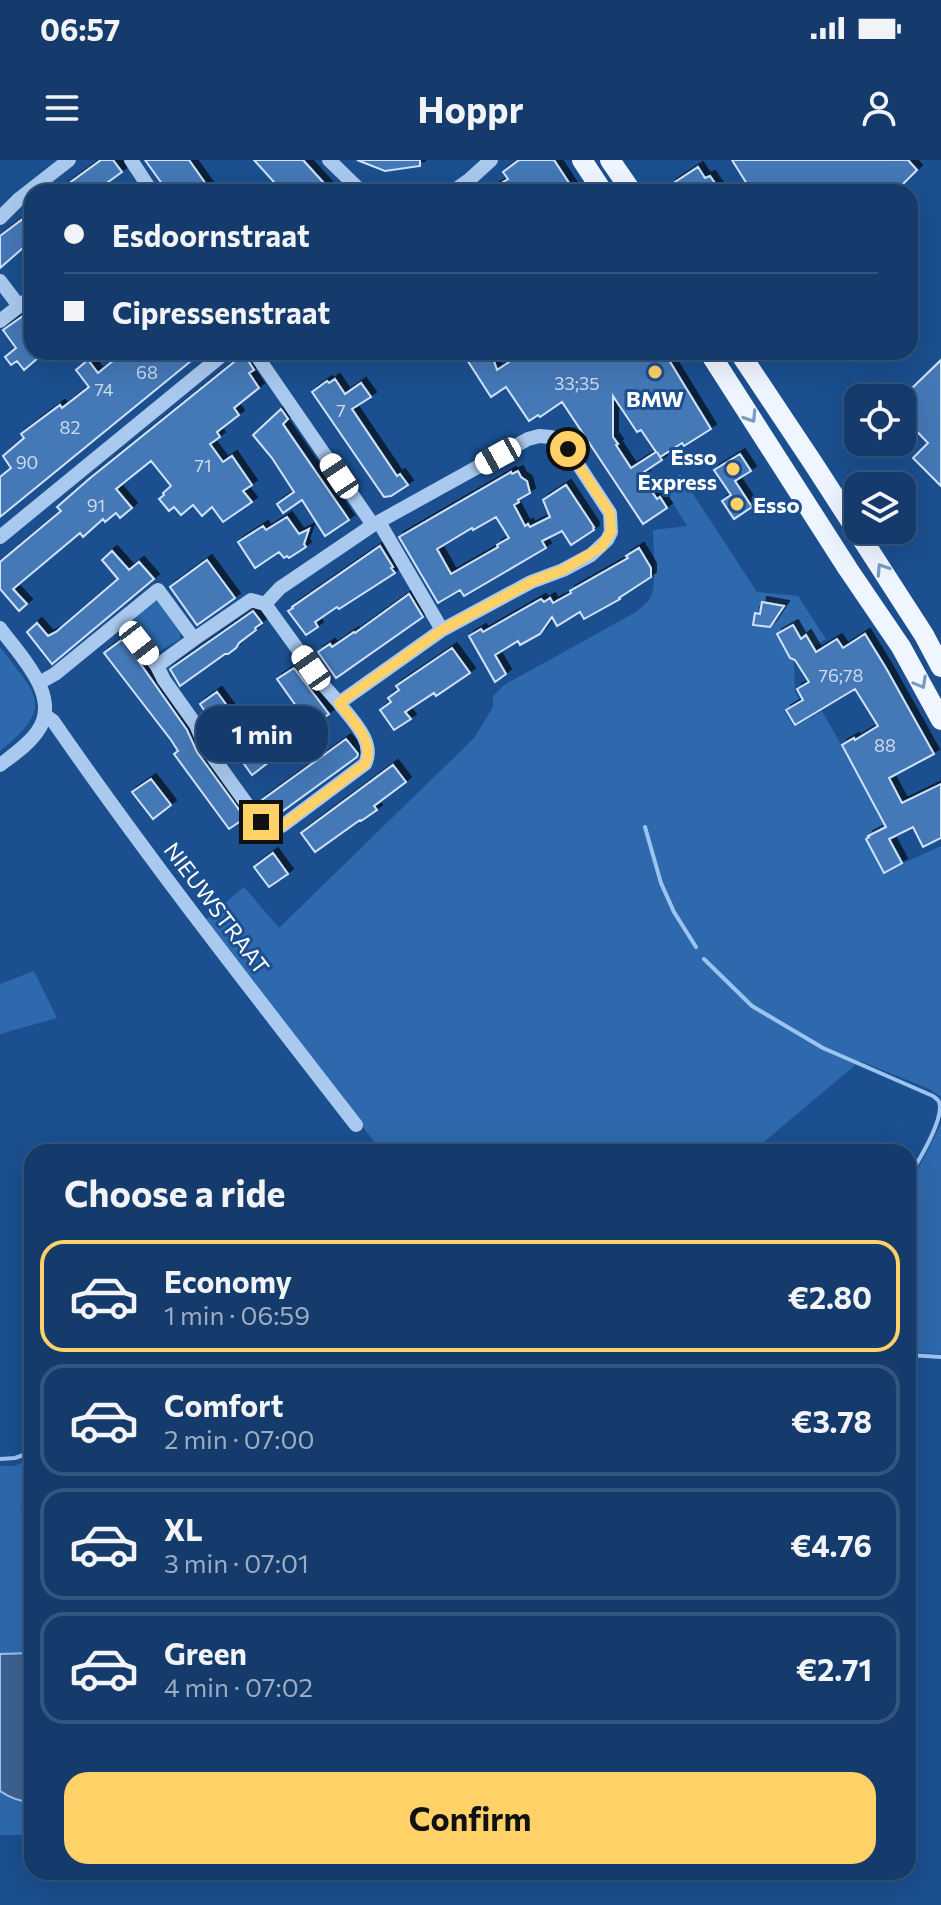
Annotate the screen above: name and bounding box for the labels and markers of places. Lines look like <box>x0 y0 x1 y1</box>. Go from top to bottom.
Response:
marker: BMW <box>646 363 664 381</box>
place label: BMW <box>626 385 684 412</box>
place label: Esso Express <box>638 443 717 495</box>
marker: Esso Express <box>724 460 742 478</box>
place label: Esso <box>753 491 800 518</box>
marker: Esso <box>728 495 746 513</box>

